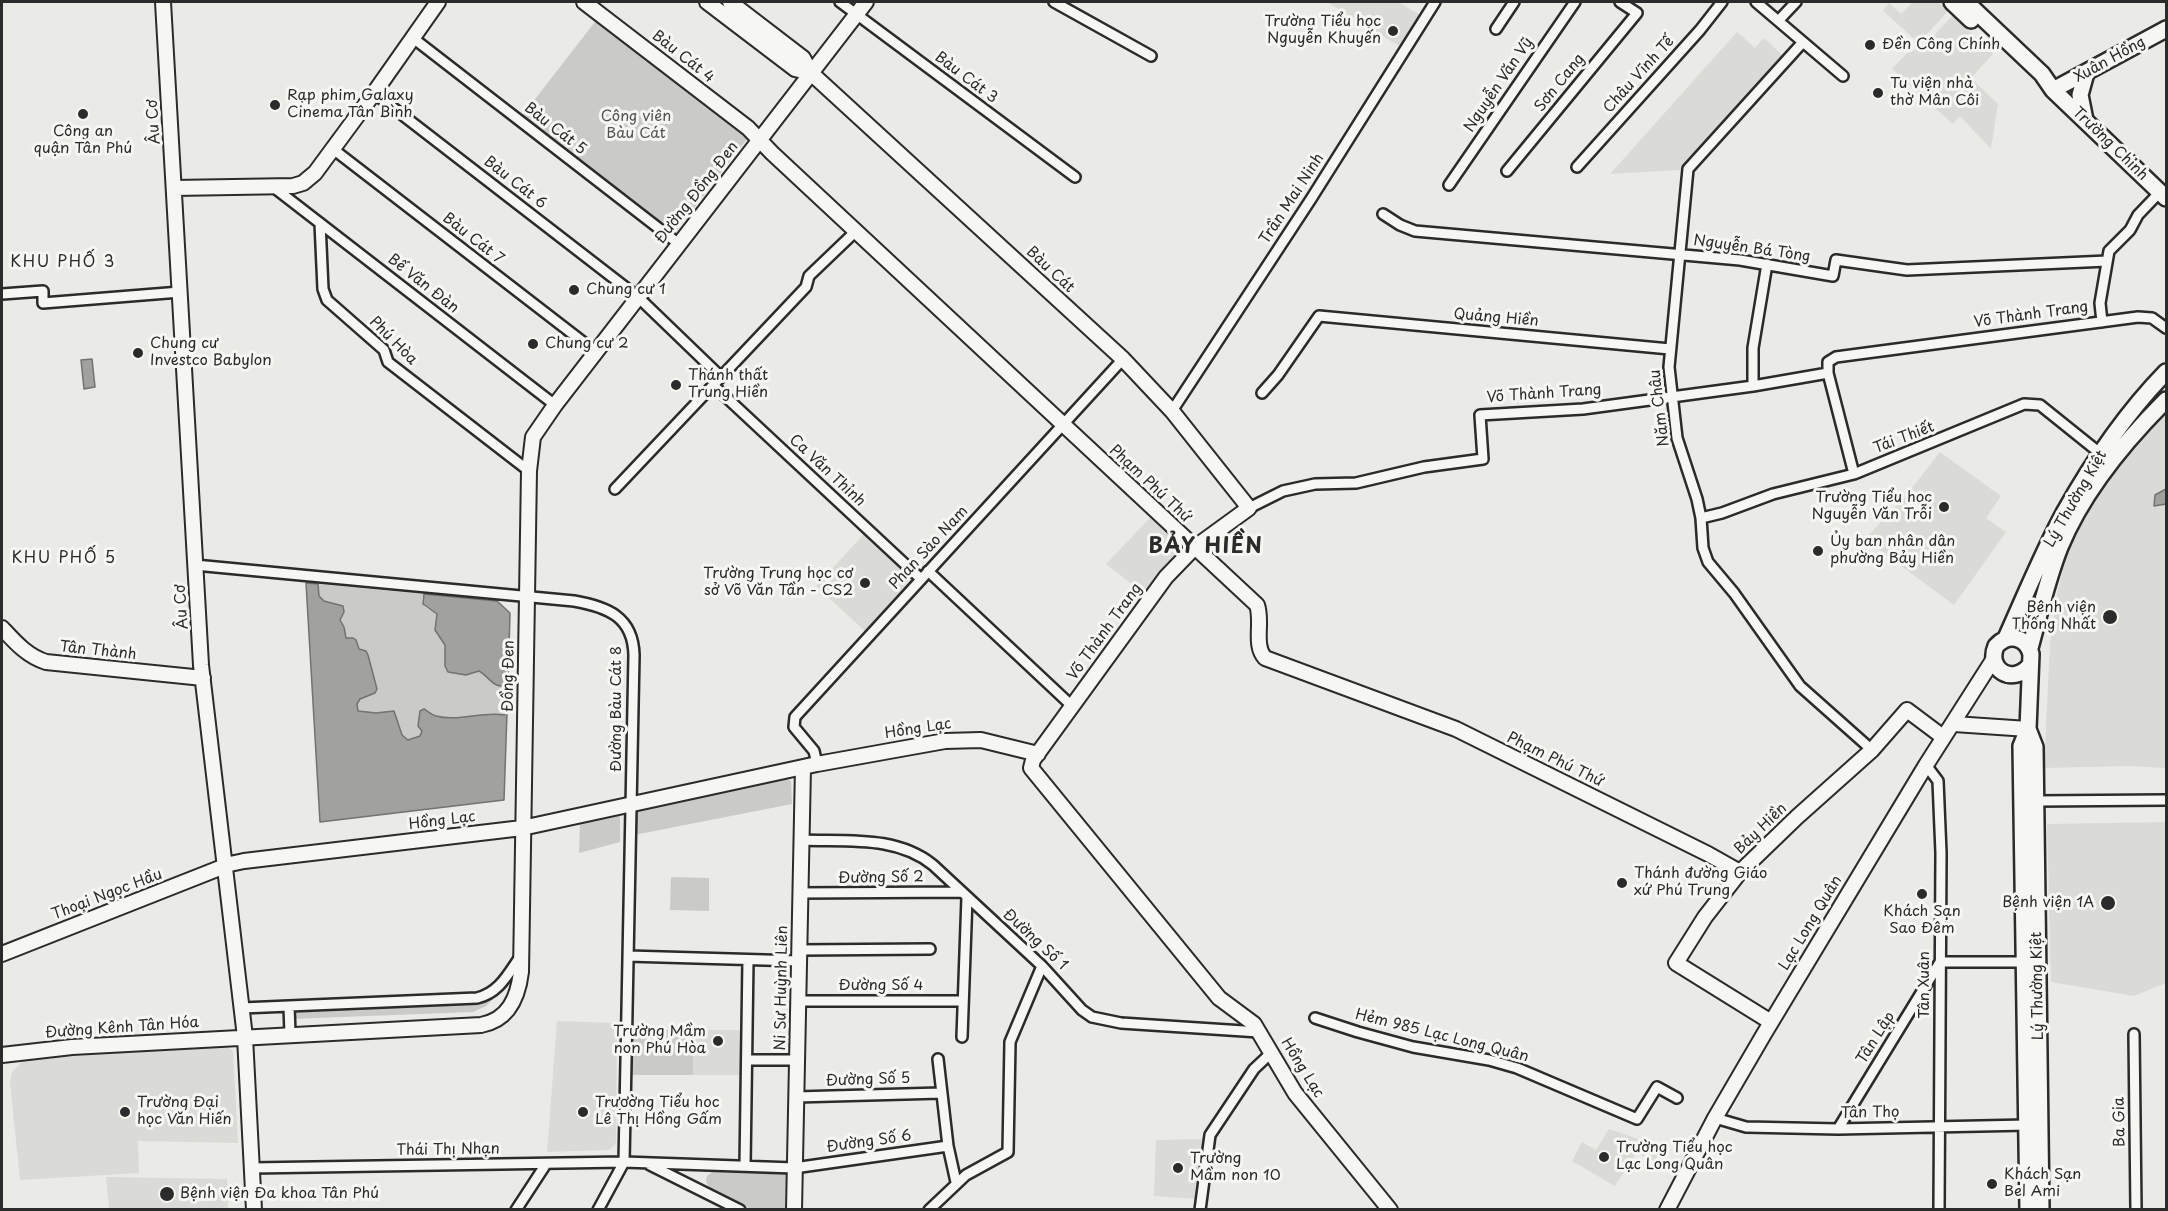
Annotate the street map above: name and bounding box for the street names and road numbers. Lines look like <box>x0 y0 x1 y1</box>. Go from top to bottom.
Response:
street label: Bàu Cát 4 <box>648 27 718 87</box>
street label: Châu Vĩnh Tế <box>1600 33 1678 117</box>
street label: Xuân Hồng <box>2071 33 2149 87</box>
street label: Nguyễn Văn Vỹ <box>1461 34 1537 136</box>
street label: Bàu Cát 3 <box>931 49 1001 107</box>
street label: Sơn Cang <box>1531 50 1589 116</box>
street label: Âu Cơ <box>143 99 165 145</box>
street label: Bàu Cát 5 <box>520 99 590 159</box>
street label: Trường Chinh <box>2069 104 2151 184</box>
street label: Đường Đồng Đen <box>652 138 742 248</box>
street label: Trần Mai Ninh <box>1256 150 1328 248</box>
street label: Bàu Cát 6 <box>480 153 550 213</box>
street label: Bàu Cát 7 <box>439 210 507 268</box>
street label: Nguyễn Bá Tòng <box>1692 232 1812 266</box>
street label: Bàu Cát <box>1022 243 1078 297</box>
street label: Bế Văn Đàn <box>384 251 462 317</box>
street label: Võ Thành Trang <box>1973 298 2089 332</box>
street label: Quảng Hiền <box>1453 305 1539 331</box>
street label: Phú Hòa <box>365 313 421 369</box>
street label: Năm Châu <box>1646 368 1674 448</box>
street label: Võ Thành Trang <box>1486 381 1602 407</box>
street label: Tái Thiết <box>1871 418 1937 458</box>
street label: Ca Văn Thỉnh <box>785 431 869 511</box>
street label: Phạm Phú Thứ <box>1105 442 1195 526</box>
street label: Lý Thường Kiệt <box>2041 447 2111 551</box>
street label: Phan Sào Nam <box>886 503 972 593</box>
street label: Võ Thành Trang <box>1064 580 1146 684</box>
street label: Âu Cơ <box>171 584 193 630</box>
street label: Tân Thành <box>59 638 137 664</box>
street label: Đồng Đen <box>499 640 519 712</box>
street label: Đường Bàu Cát 8 <box>608 646 626 772</box>
street label: Hồng Lạc <box>883 715 953 743</box>
street label: Phạm Phú Thứ <box>1504 729 1606 791</box>
street label: Bảy Hiền <box>1731 800 1791 858</box>
street label: Hồng Lạc <box>408 808 476 834</box>
street label: Thoại Ngọc Hầu <box>49 866 165 924</box>
street label: Đường Số 2 <box>838 868 924 888</box>
street label: Lạc Long Quân <box>1776 872 1846 974</box>
street label: Đường Số 1 <box>999 906 1071 974</box>
street label: Ni Sư Huỳnh Liên <box>772 925 792 1051</box>
street label: Lý Thường Kiệt <box>2028 931 2048 1041</box>
street label: Tân Xuân <box>1916 951 1934 1019</box>
street label: Đường Số 4 <box>839 977 923 995</box>
street label: Hẻm 985 Lạc Long Quân <box>1353 1006 1531 1066</box>
street label: Tân Lập <box>1853 1009 1899 1067</box>
street label: Đường Kênh Tân Hóa <box>44 1014 200 1042</box>
street label: Hồng Lạc <box>1277 1035 1327 1101</box>
street label: Đường Số 5 <box>825 1070 911 1090</box>
street label: Ba Gia <box>2111 1097 2129 1147</box>
street label: Tân Thọ <box>1840 1103 1900 1123</box>
street label: Đường Số 6 <box>825 1127 913 1157</box>
street label: Thái Thị Nhạn <box>396 1140 500 1160</box>

